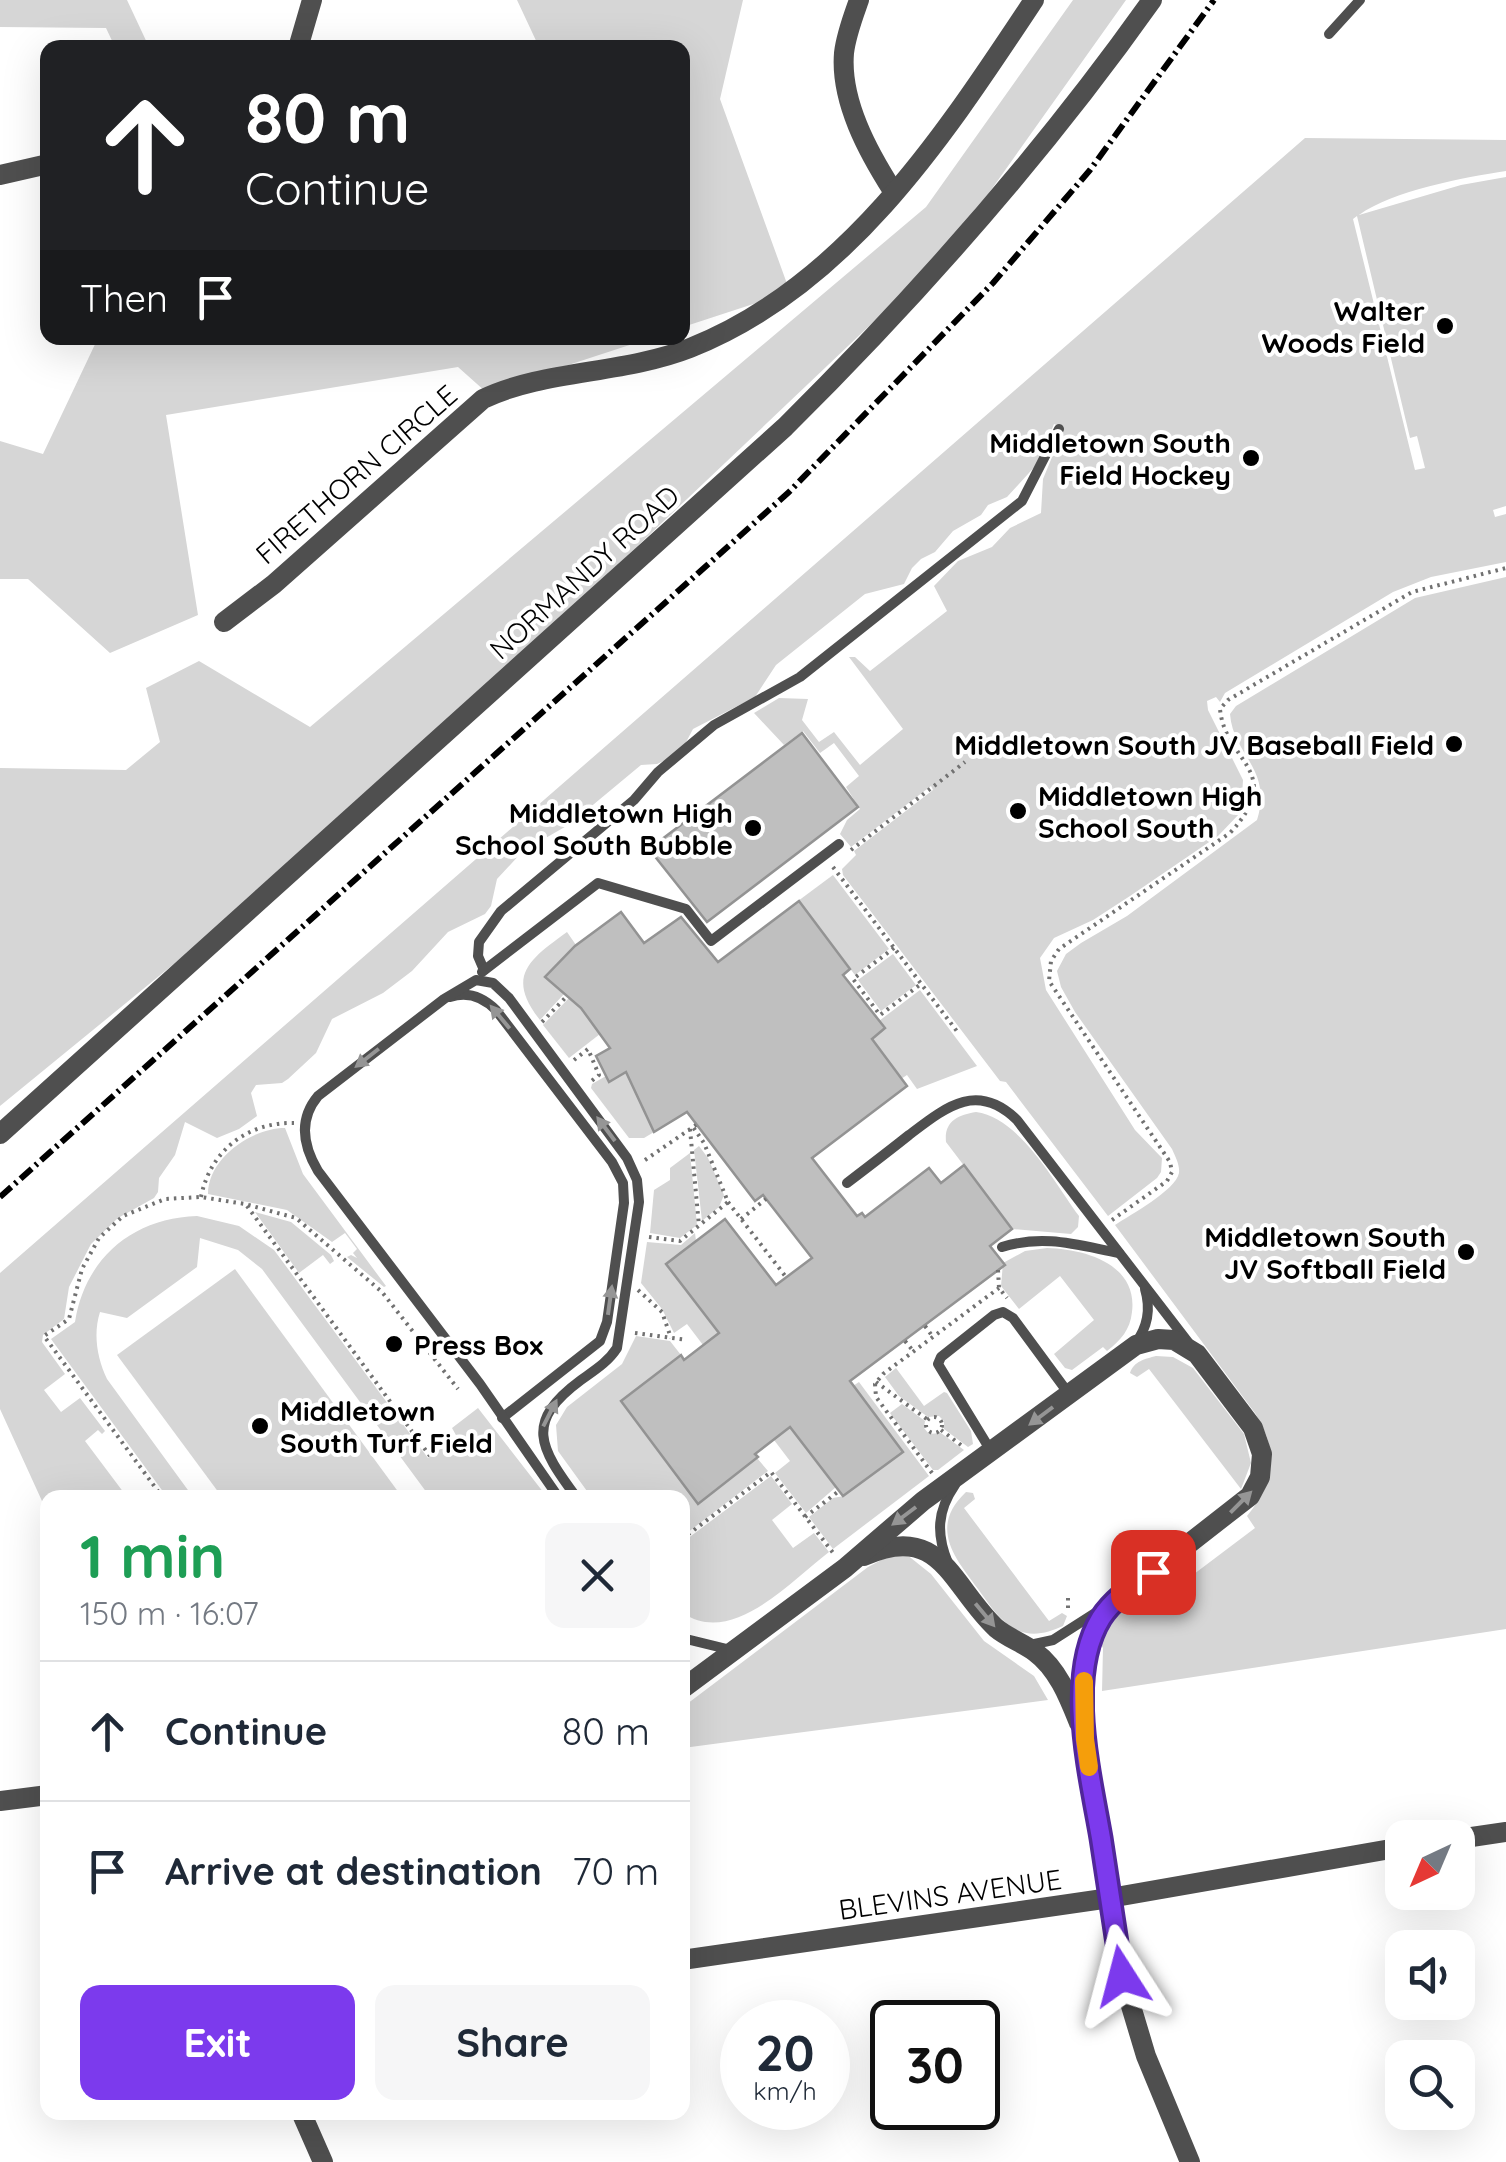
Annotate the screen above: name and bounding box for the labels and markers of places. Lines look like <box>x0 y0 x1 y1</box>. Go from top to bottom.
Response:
place label: Walter Woods Field <box>1261 293 1425 360</box>
marker: Walter Woods Field <box>1434 315 1456 337</box>
place label: Middletown South Field Hockey <box>989 425 1231 492</box>
marker: Middletown South Field Hockey <box>1240 447 1262 469</box>
place label: Middletown South JV Baseball Field <box>954 727 1434 762</box>
marker: Middletown South JV Baseball Field <box>1443 733 1465 755</box>
place label: Middletown High School South <box>1038 778 1262 845</box>
place label: Middletown High School South Bubble <box>455 795 733 862</box>
marker: Middletown High School South <box>1007 800 1029 822</box>
marker: Middletown High School South Bubble <box>742 817 764 839</box>
place label: Middletown South JV Softball Field <box>1204 1219 1446 1286</box>
marker: Middletown South JV Softball Field <box>1455 1241 1477 1263</box>
place label: Press Box <box>414 1327 544 1362</box>
marker: Press Box <box>383 1333 405 1355</box>
place label: Middletown South Turf Field <box>280 1393 493 1460</box>
marker: Middletown South Turf Field <box>249 1415 271 1437</box>
pin <box>1111 1530 1196 1615</box>

